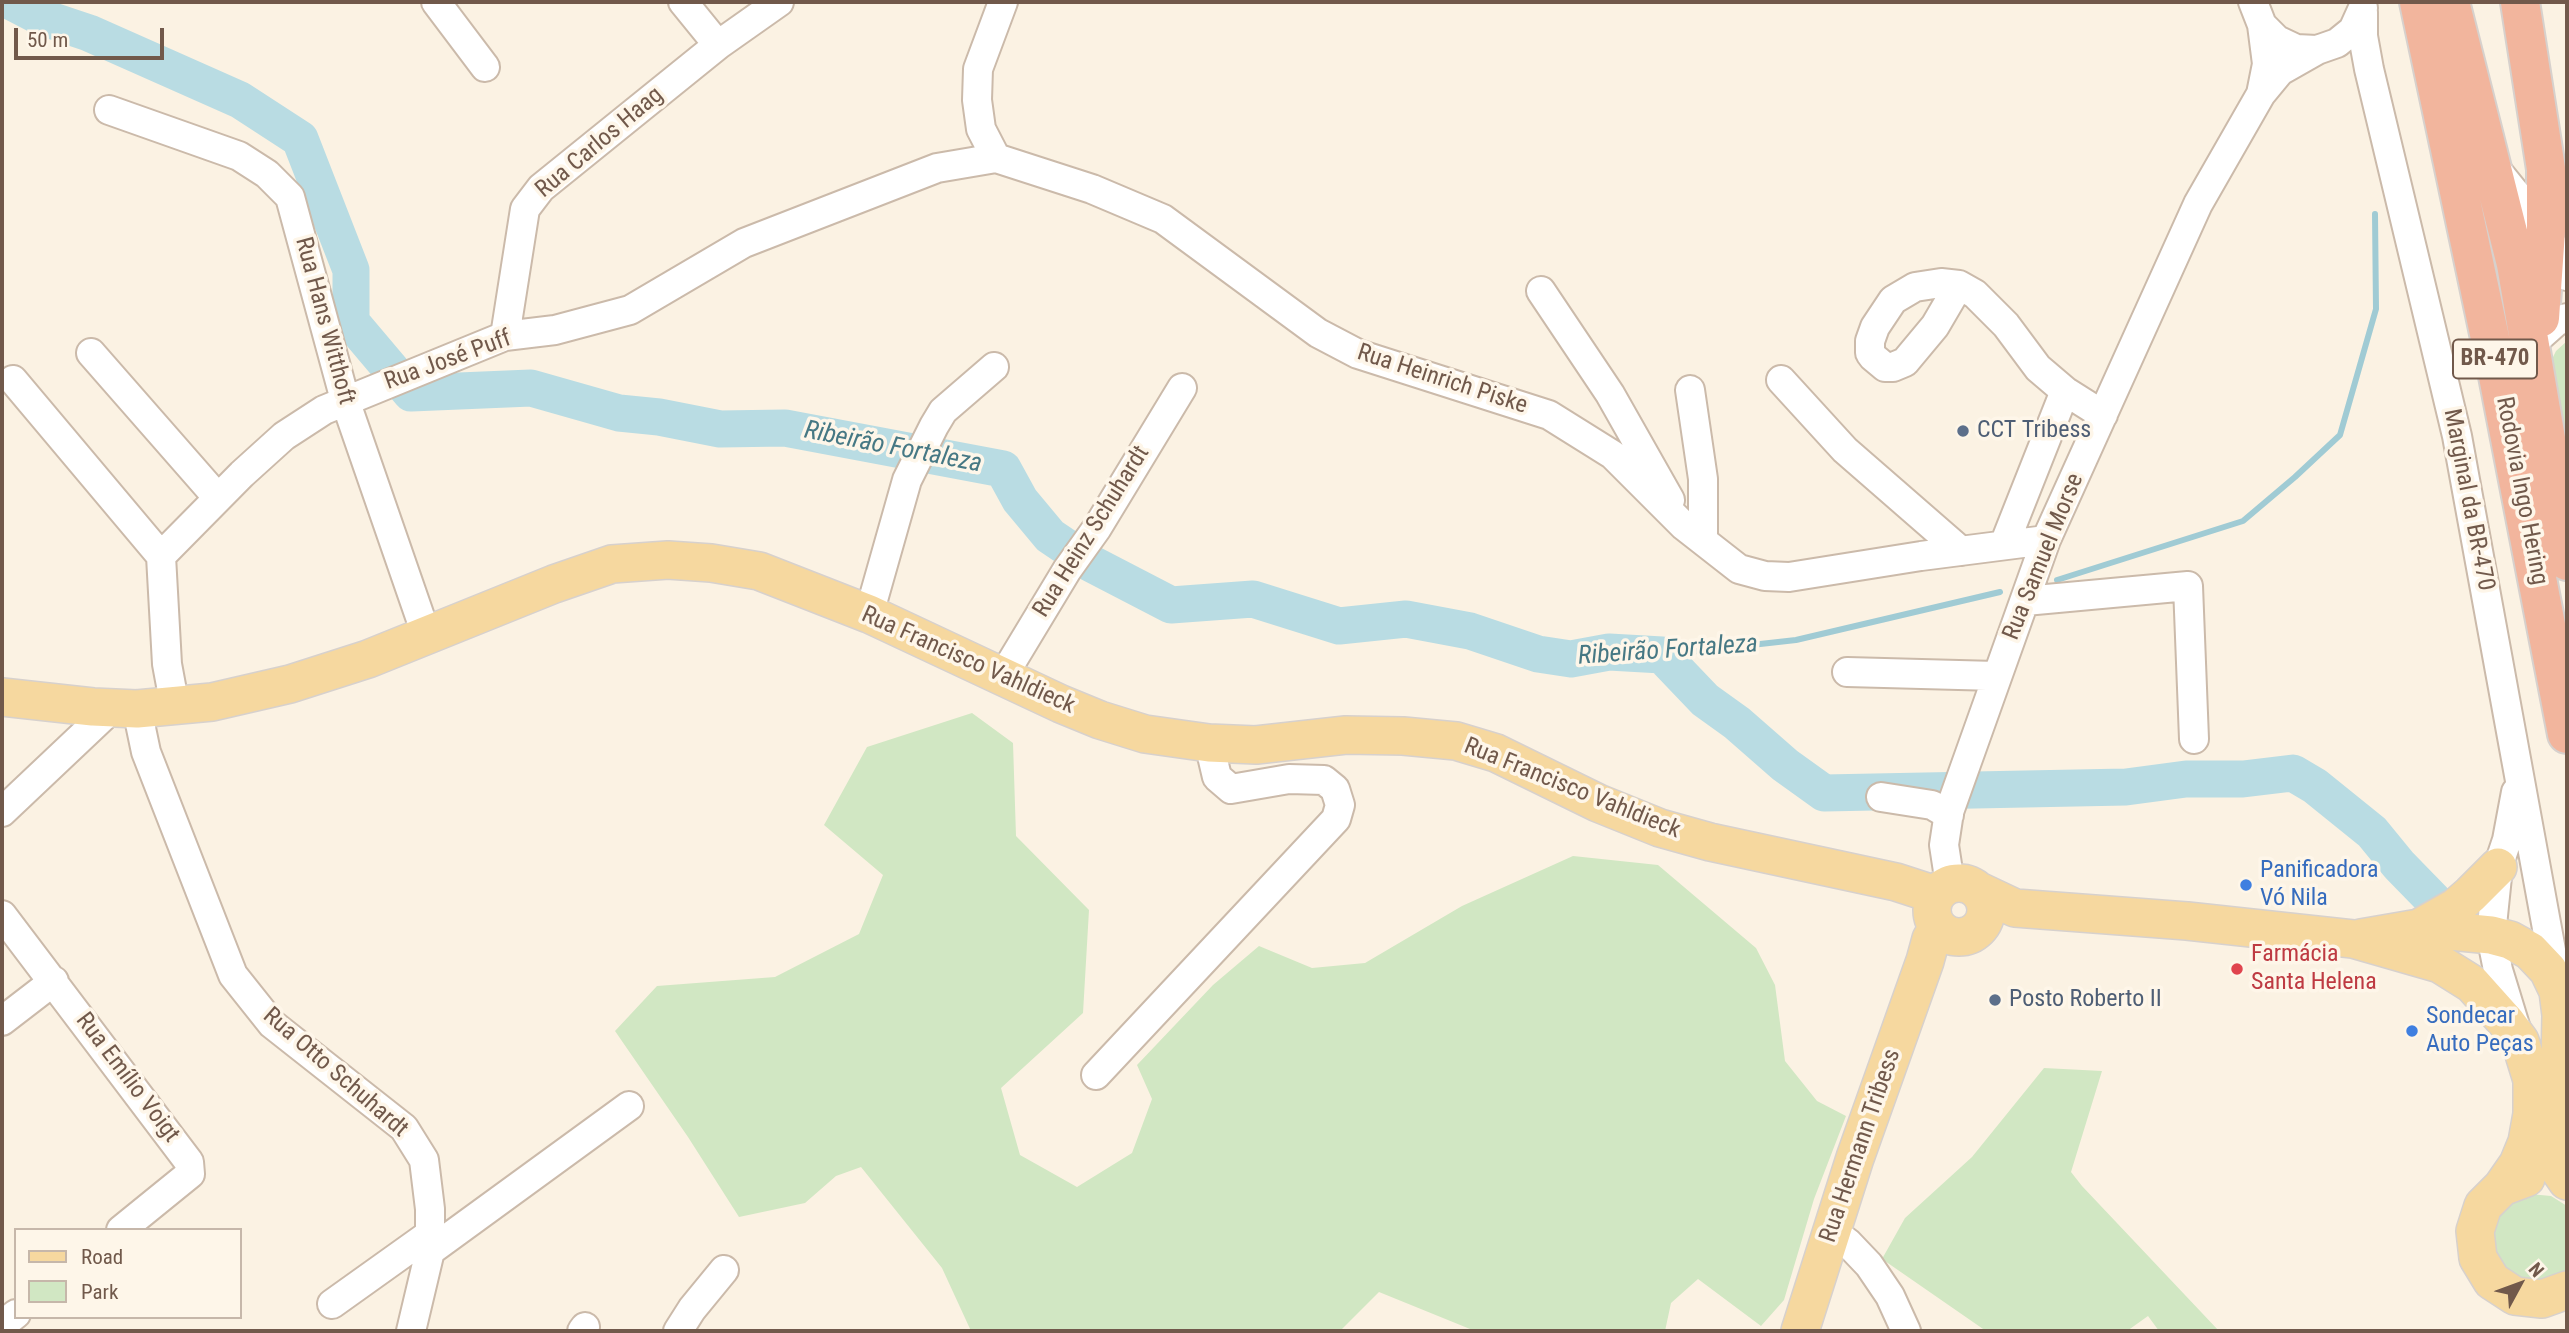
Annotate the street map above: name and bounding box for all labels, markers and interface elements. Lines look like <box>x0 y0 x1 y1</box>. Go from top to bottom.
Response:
scale bar <box>18 14 168 58</box>
text: 50 m <box>27 28 68 52</box>
street label: Rua Carlos Haag <box>530 81 670 205</box>
street label: Rua Hans Witthoft <box>288 234 360 408</box>
street label: Rua José Puff <box>381 325 515 397</box>
street label: Rua Heinrich Piske <box>1353 339 1531 421</box>
road number: BR-470 <box>2453 340 2537 378</box>
street label: Rodovia Ingo Hering <box>2489 395 2553 587</box>
street label: Marginal da BR-470 <box>2436 407 2500 593</box>
water label: Ribeirão Fortaleza <box>802 415 984 481</box>
place label: CCT Tribess <box>1977 417 2091 445</box>
marker: CCT Tribess <box>1955 423 1971 439</box>
street label: Rua Heinz Schuhardt <box>1028 441 1156 623</box>
street label: Rua Samuel Morse <box>1998 470 2090 644</box>
street label: Rua Francisco Vahldieck <box>857 601 1079 721</box>
water label: Ribeirão Fortaleza <box>1577 629 1759 673</box>
street label: Rua Francisco Vahldieck <box>1460 732 1684 846</box>
place label: Panificadora Vó Nila <box>2260 857 2378 913</box>
marker: Panificadora Vó Nila <box>2238 877 2254 893</box>
place label: Farmácia Santa Helena <box>2251 941 2377 997</box>
marker: Farmácia Santa Helena <box>2229 961 2245 977</box>
place label: Posto Roberto II <box>2009 986 2162 1014</box>
marker: Posto Roberto II <box>1987 992 2003 1008</box>
street label: Rua Otto Schuhardt <box>256 1002 414 1144</box>
place label: Sondecar Auto Peças <box>2426 1003 2534 1059</box>
street label: Rua Emílio Voigt <box>69 1007 185 1149</box>
marker: Sondecar Auto Peças <box>2404 1023 2420 1039</box>
street label: Rua Hermann Tribess <box>1814 1046 1908 1246</box>
legend <box>14 1228 242 1319</box>
text: Road <box>81 1245 123 1269</box>
north arrow <box>2485 1249 2555 1319</box>
text: N <box>2524 1258 2549 1282</box>
text: Park <box>81 1280 118 1304</box>

